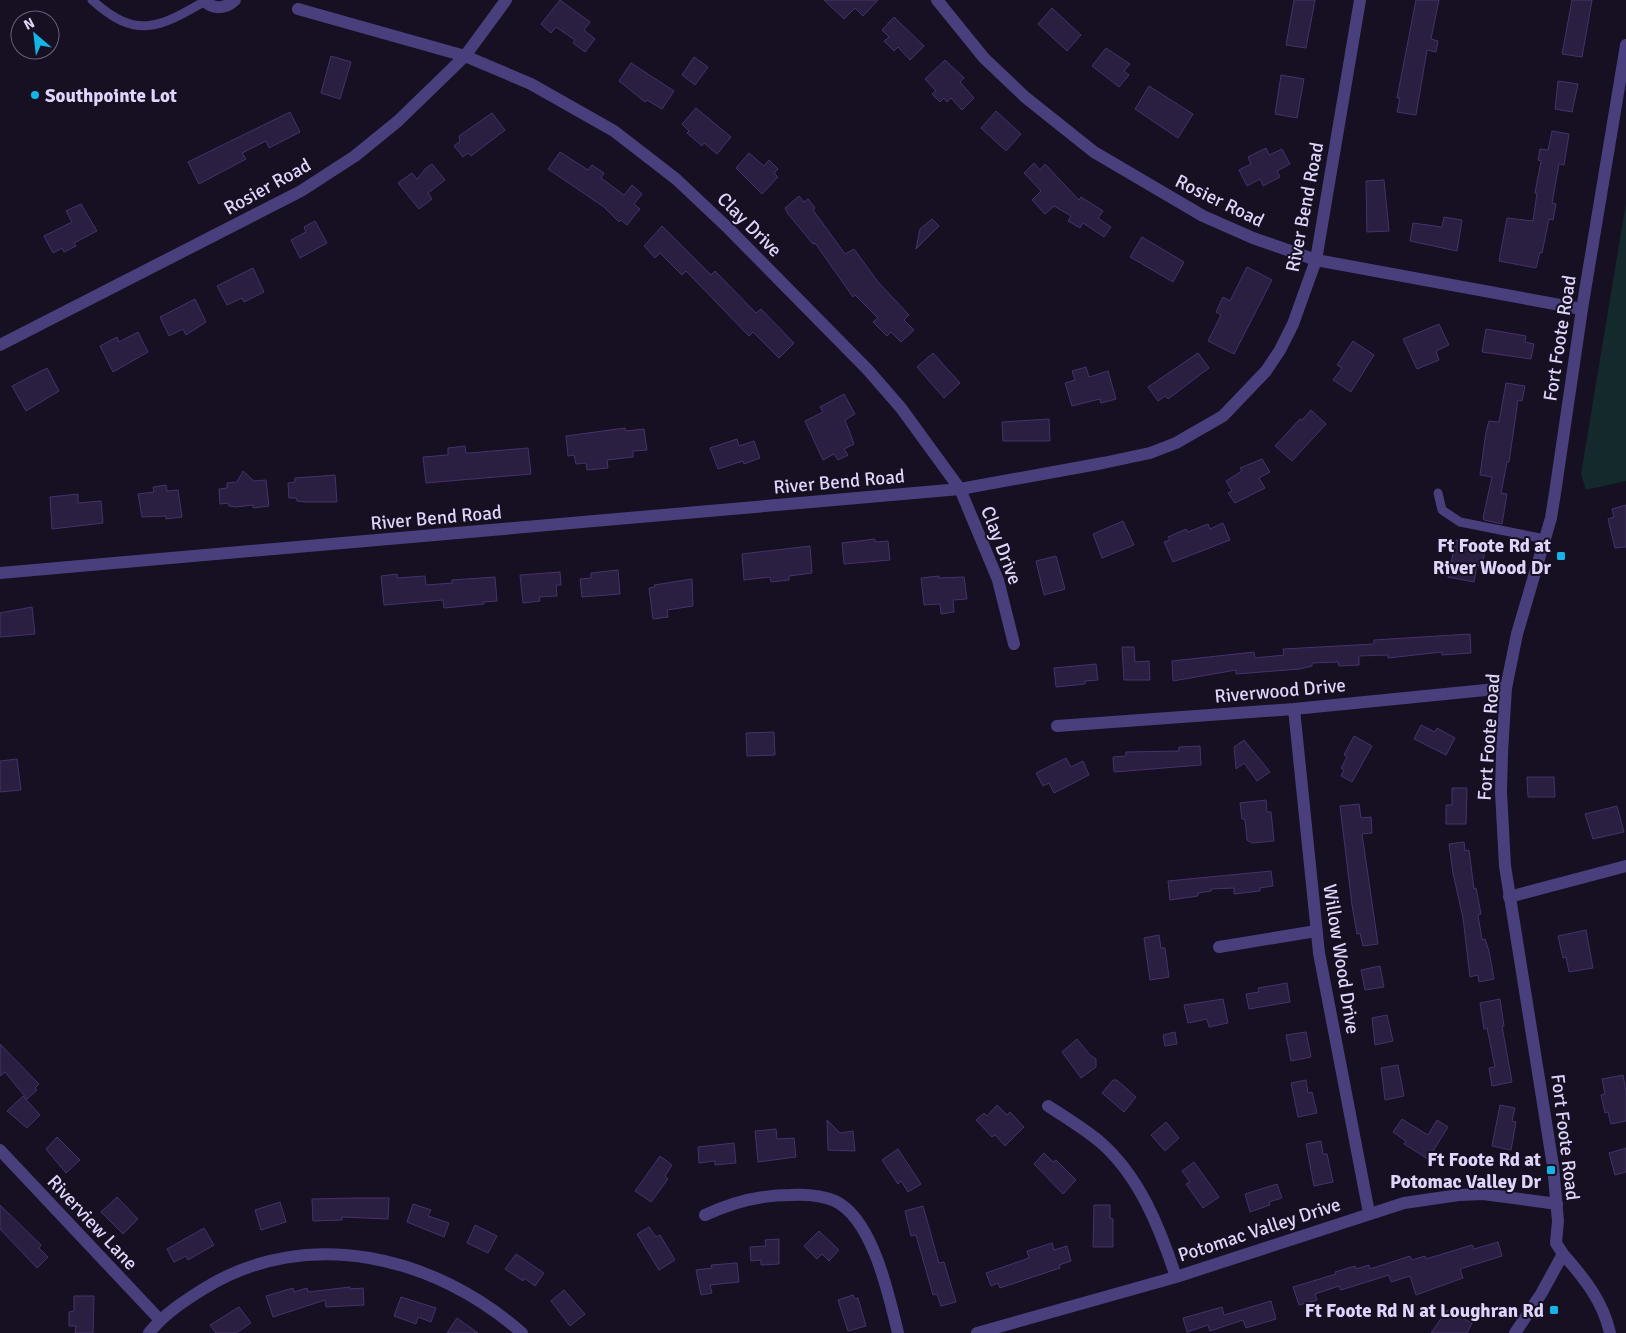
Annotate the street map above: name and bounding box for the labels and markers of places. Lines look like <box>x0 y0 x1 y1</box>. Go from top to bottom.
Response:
place label: Southpointe Lot <box>45 84 177 108</box>
marker: Southpointe Lot <box>29 89 41 101</box>
place label: Ft Foote Rd at River Wood Dr <box>1433 534 1551 580</box>
marker: Ft Foote Rd at River Wood Dr <box>1555 550 1567 562</box>
place label: Ft Foote Rd at Potomac Valley Dr <box>1390 1148 1541 1194</box>
marker: Ft Foote Rd at Potomac Valley Dr <box>1545 1164 1557 1176</box>
place label: Ft Foote Rd N at Loughran Rd <box>1305 1299 1544 1323</box>
marker: Ft Foote Rd N at Loughran Rd <box>1548 1304 1560 1316</box>

